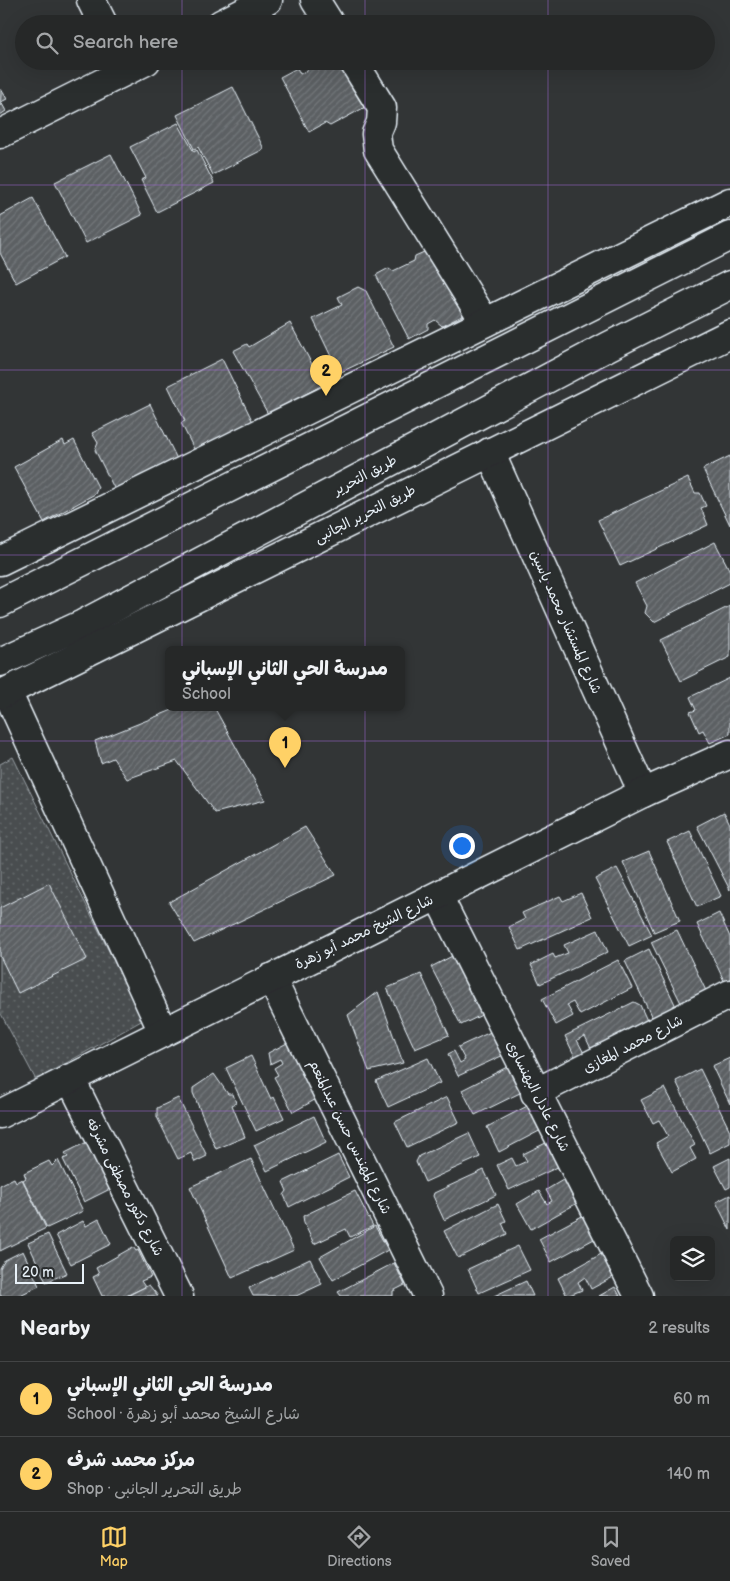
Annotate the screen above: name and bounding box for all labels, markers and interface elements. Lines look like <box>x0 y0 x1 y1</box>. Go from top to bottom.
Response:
search box <box>15 15 715 70</box>
icon: search <box>33 29 61 57</box>
text: Search here <box>73 31 178 54</box>
pin: 2 <box>310 355 342 396</box>
street label: طريق التحرير <box>329 451 400 499</box>
street label: طريق التحرير الجانبى <box>311 481 419 548</box>
street label: شارع المستشار محمد ياسين <box>526 548 605 697</box>
popup <box>165 646 405 711</box>
text: مدرسة الحي الثاني الإسباني <box>182 658 388 681</box>
text: School <box>182 685 231 704</box>
pin: 1 <box>269 727 301 768</box>
your location <box>449 833 475 859</box>
street label: شارع الشيخ محمد أبو زهرة <box>292 891 436 974</box>
street label: شارع محمد المغازى <box>580 1011 686 1077</box>
street label: شارع عادل البهنساوى <box>502 1038 573 1155</box>
street label: شارع المهندس حسن عبدالمنعم <box>303 1057 395 1218</box>
street label: شارع دكتور مصطفى مشرفه <box>82 1115 167 1259</box>
map controls <box>670 1236 715 1281</box>
button: layers <box>670 1236 715 1281</box>
scale bar <box>15 1261 84 1284</box>
text: 20 m <box>22 1264 54 1281</box>
text: Nearby <box>20 1316 90 1341</box>
text: 2 results <box>648 1319 710 1338</box>
text: مدرسة الحي الثاني الإسباني <box>67 1374 273 1397</box>
text: 1 <box>33 1390 39 1409</box>
text: 60 m <box>673 1390 710 1409</box>
text: School · شارع الشيخ محمد أبو زهرة <box>67 1405 300 1424</box>
text: مركز محمد شرف <box>67 1449 195 1472</box>
text: 2 <box>31 1465 41 1484</box>
text: 140 m <box>667 1465 710 1484</box>
text: Shop · طريق التحرير الجانبى <box>67 1480 242 1499</box>
tab: Map <box>100 1523 128 1570</box>
tab: Directions <box>327 1523 392 1570</box>
tab: Saved <box>591 1523 630 1570</box>

